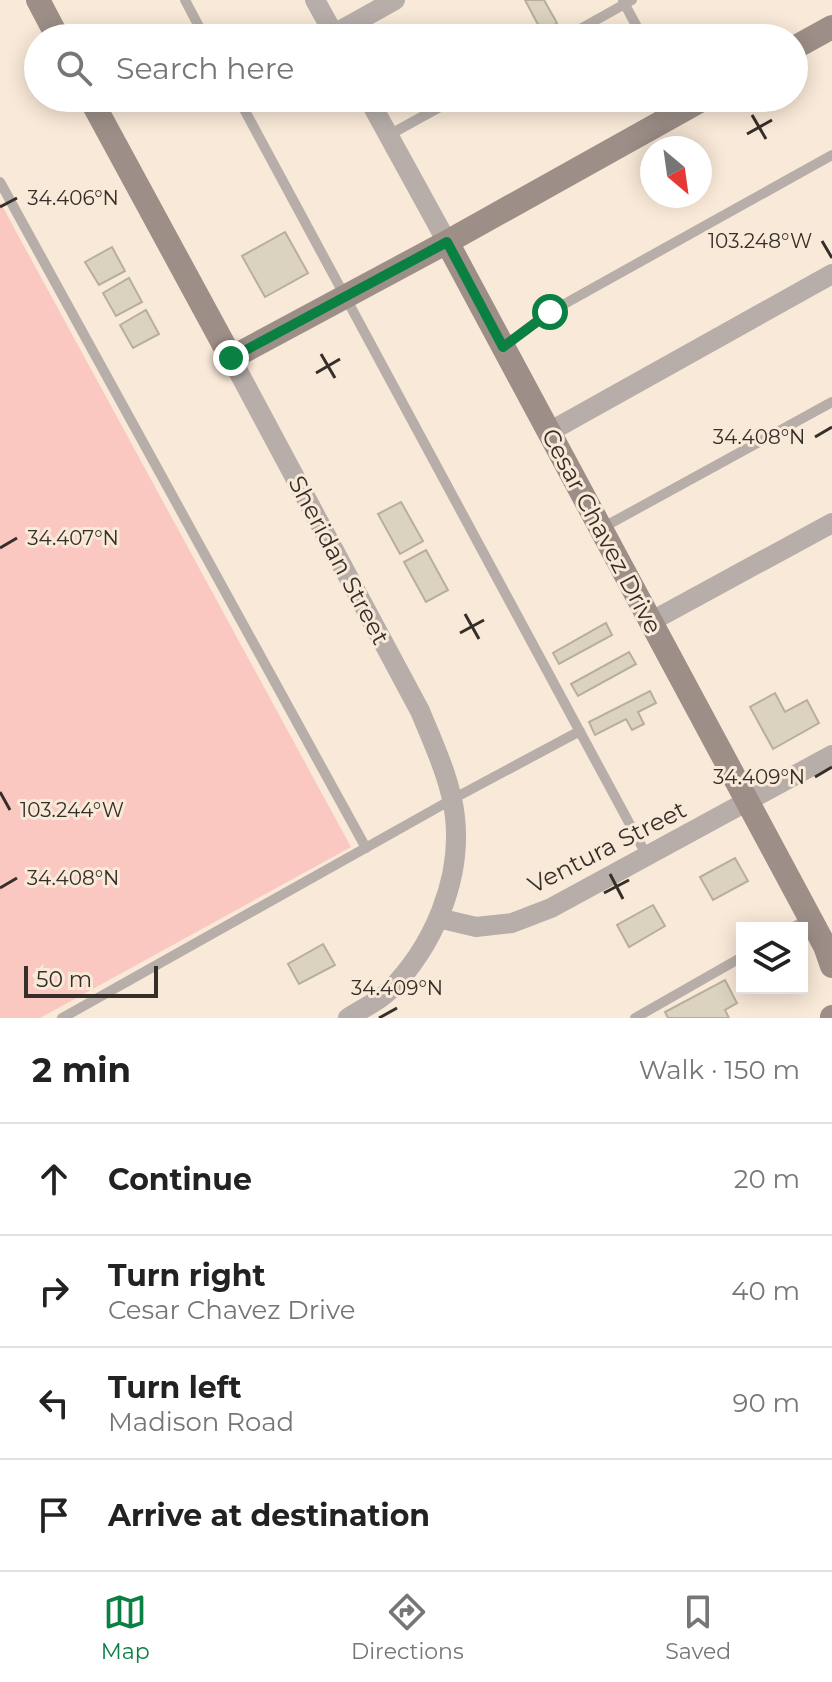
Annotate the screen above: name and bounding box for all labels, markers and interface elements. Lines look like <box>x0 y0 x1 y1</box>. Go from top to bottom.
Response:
search box <box>24 24 808 112</box>
icon: search <box>52 46 96 90</box>
text: Search here <box>116 50 294 87</box>
north arrow <box>640 136 712 208</box>
text: 34.406°N <box>27 186 119 210</box>
text: 103.248°W <box>708 229 812 253</box>
route start <box>532 294 568 330</box>
route end <box>213 340 249 376</box>
street label: Cesar Chavez Drive <box>536 423 668 639</box>
text: 34.408°N <box>713 425 805 449</box>
street label: Sheridan Street <box>282 471 396 650</box>
text: 34.407°N <box>27 526 119 550</box>
text: 34.409°N <box>713 765 805 789</box>
street label: Ventura Street <box>523 795 691 899</box>
text: 103.244°W <box>20 798 124 822</box>
text: 34.408°N <box>27 866 119 890</box>
map controls <box>736 922 808 994</box>
button: layers <box>736 922 808 994</box>
scale bar <box>24 962 158 998</box>
text: 50 m <box>36 966 92 993</box>
text: 34.409°N <box>351 976 443 1000</box>
text: 2 min <box>32 1049 131 1091</box>
text: Walk · 150 m <box>639 1054 800 1086</box>
icon: ahead <box>32 1157 76 1201</box>
text: Continue <box>108 1161 252 1198</box>
text: 20 m <box>734 1163 800 1195</box>
text: Turn right <box>108 1257 265 1294</box>
icon: right <box>32 1269 76 1313</box>
text: 40 m <box>731 1275 800 1307</box>
text: Cesar Chavez Drive <box>108 1294 355 1326</box>
text: Turn left <box>108 1369 241 1406</box>
icon: left <box>32 1381 76 1425</box>
text: 90 m <box>733 1387 800 1419</box>
text: Madison Road <box>108 1406 294 1438</box>
icon: arrive <box>32 1493 76 1537</box>
text: Arrive at destination <box>108 1497 430 1534</box>
tab: Map <box>101 1590 150 1665</box>
tab: Directions <box>351 1590 464 1665</box>
tab: Saved <box>665 1590 731 1665</box>

